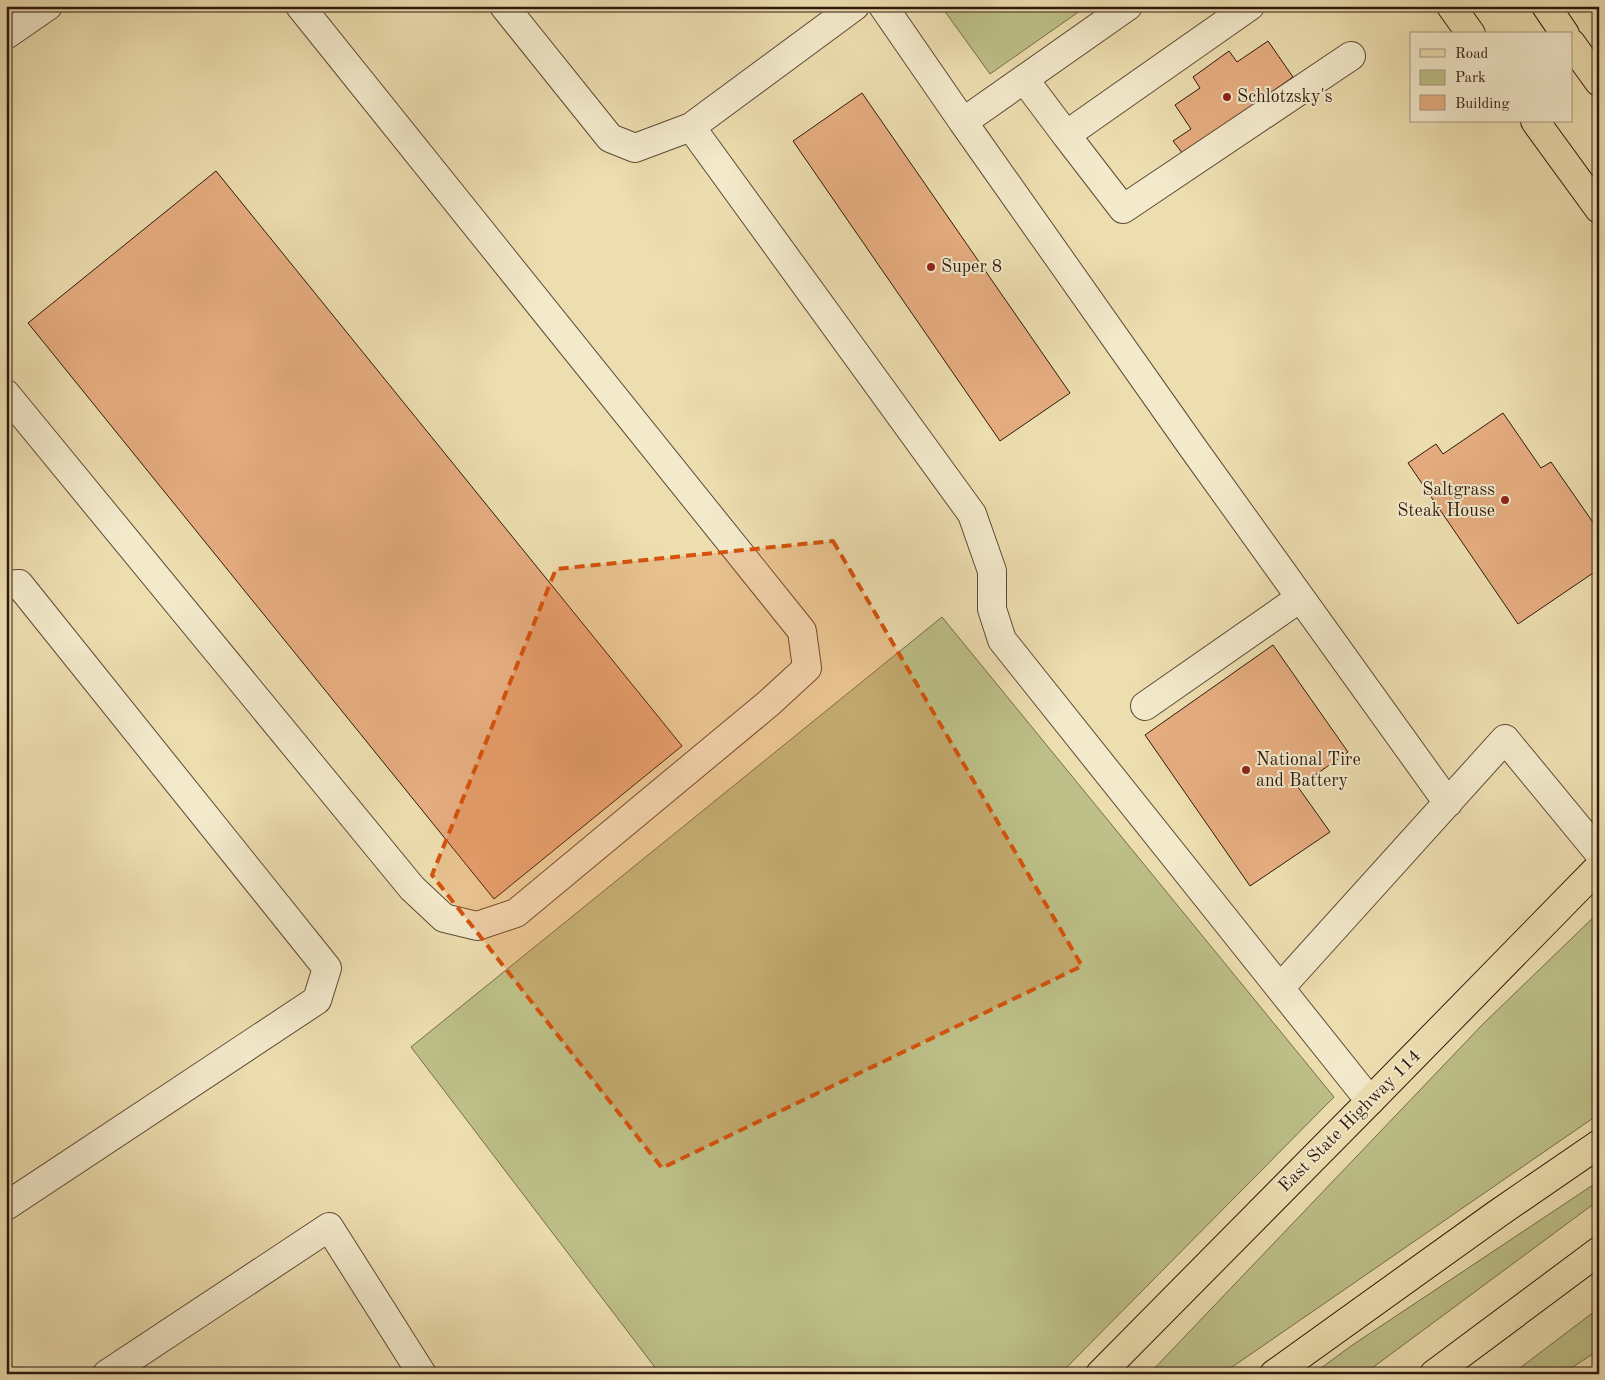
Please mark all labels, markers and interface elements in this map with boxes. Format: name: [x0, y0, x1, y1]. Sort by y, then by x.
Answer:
legend: [1410, 32, 1572, 122]
text: Road: [1455, 47, 1489, 62]
text: Park: [1455, 71, 1486, 86]
place label: Schlotzsky's: [1237, 88, 1333, 106]
marker: Schlotzsky's: [1221, 91, 1233, 103]
text: Building: [1455, 97, 1510, 112]
place label: Super 8: [941, 258, 1002, 276]
marker: Super 8: [925, 261, 937, 273]
place label: Saltgrass Steak House: [1397, 481, 1495, 520]
marker: Saltgrass Steak House: [1499, 494, 1511, 506]
place label: National Tire and Battery: [1256, 751, 1361, 790]
marker: National Tire and Battery: [1240, 764, 1252, 776]
street label: East State Highway 114: [1275, 1046, 1425, 1196]

